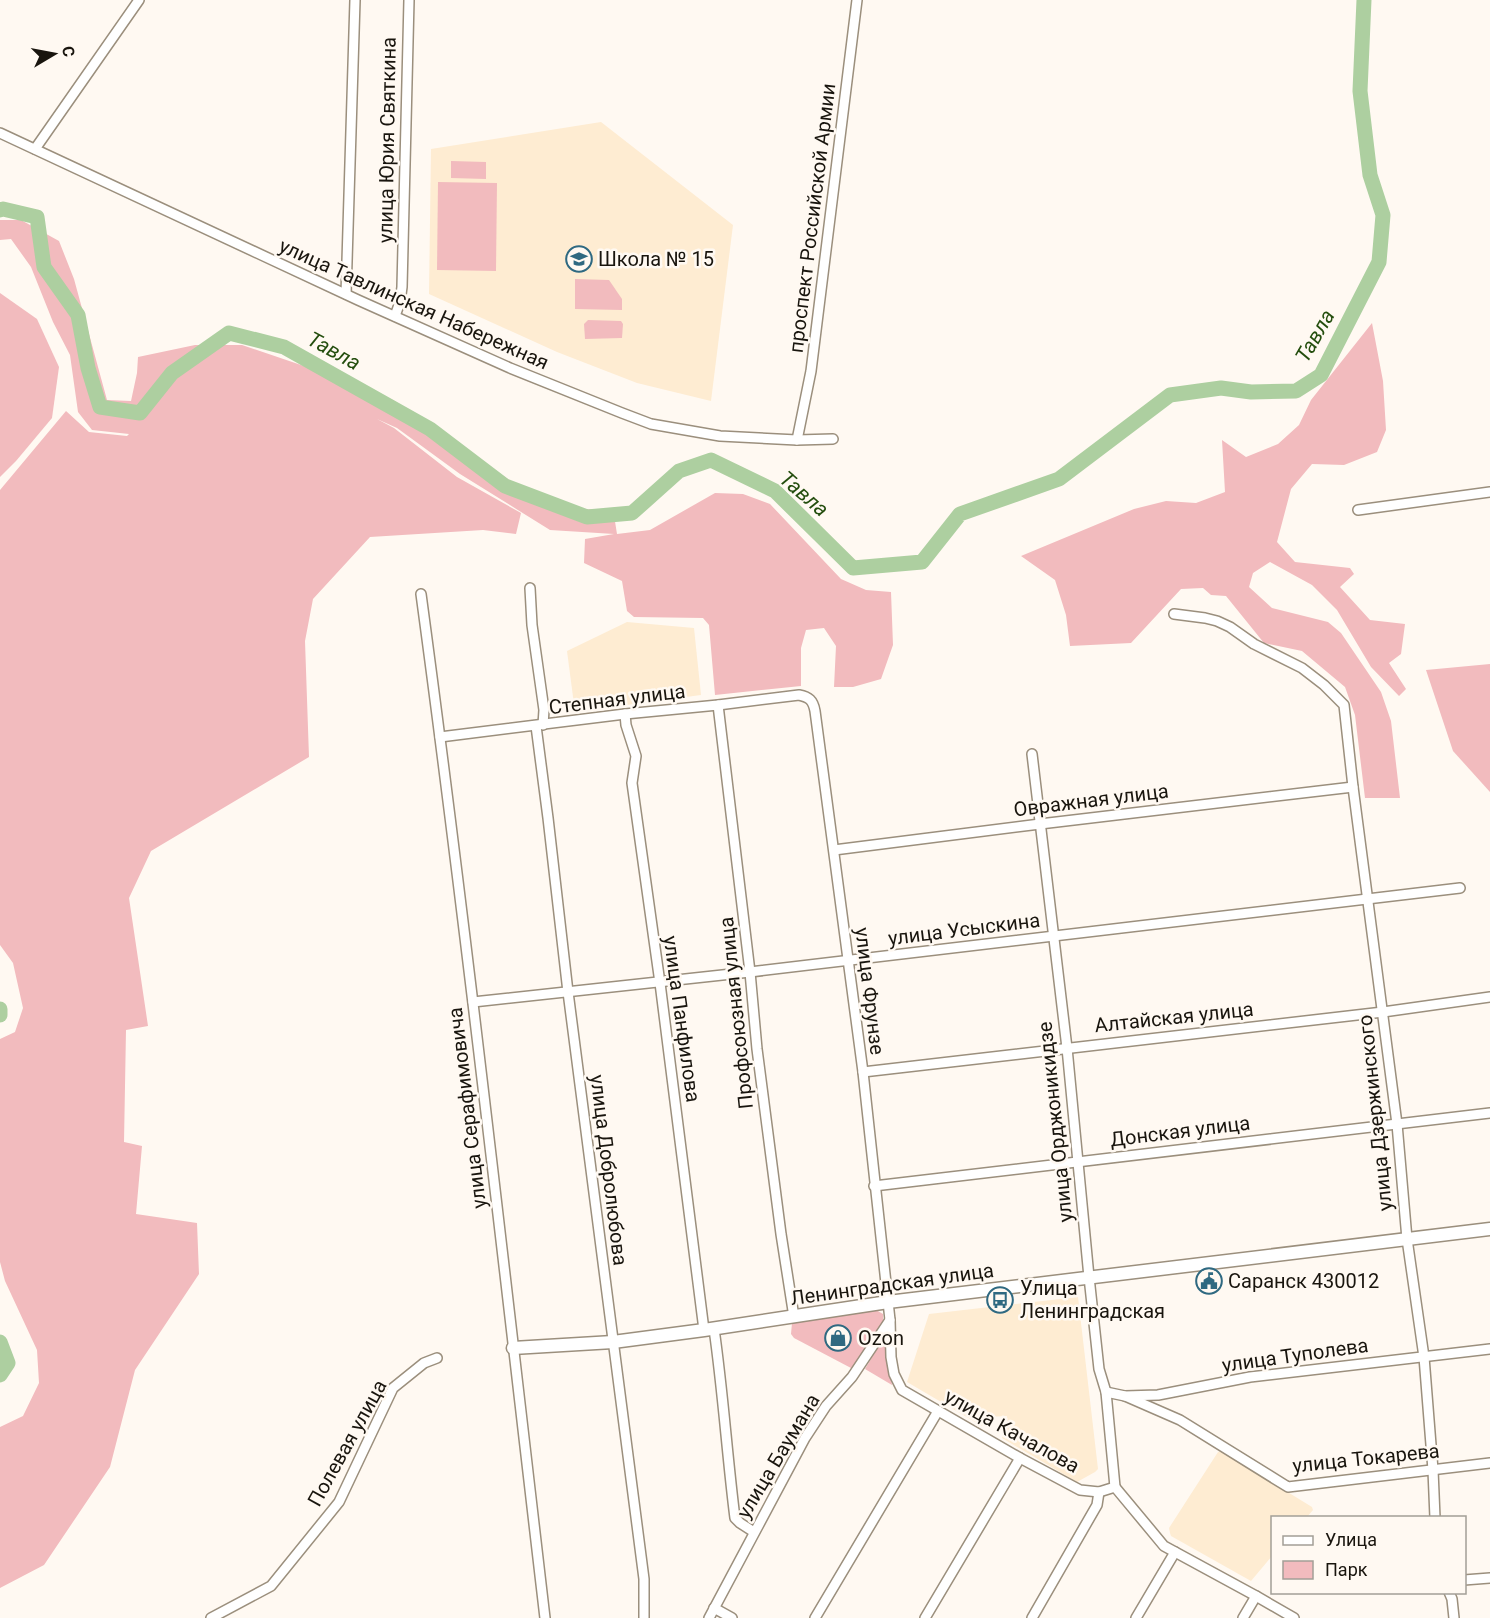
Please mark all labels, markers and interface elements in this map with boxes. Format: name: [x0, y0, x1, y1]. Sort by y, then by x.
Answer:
north arrow: [24, 24, 84, 84]
street label: улица Юрия Святкина: [373, 37, 401, 243]
text: С: [58, 45, 79, 58]
street label: проспект Российской Армии: [784, 82, 840, 354]
street label: улица Тавлинская Набережная: [275, 234, 553, 374]
school or university icon: Школа № 15: [564, 244, 594, 274]
place label: Школа № 15: [598, 247, 714, 271]
water label: Тавла: [1290, 305, 1340, 367]
water label: Тавла: [303, 327, 365, 375]
water label: Тавла: [775, 466, 833, 522]
street label: Степная улица: [547, 679, 687, 719]
street label: Овражная улица: [1012, 779, 1170, 821]
street label: улица Усыскина: [887, 908, 1041, 950]
street label: Профсоюзная улица: [714, 916, 758, 1110]
street label: улица Фрунзе: [850, 926, 890, 1056]
street label: улица Панфилова: [658, 934, 706, 1104]
street label: Алтайская улица: [1093, 997, 1255, 1037]
street label: улица Серафимовича: [443, 1006, 491, 1210]
street label: улица Дзержинского: [1353, 1014, 1397, 1212]
street label: улица Орджоникидзе: [1033, 1021, 1077, 1223]
street label: улица Добролюбова: [585, 1073, 633, 1267]
street label: Донская улица: [1109, 1110, 1251, 1152]
street label: Ленинградская улица: [789, 1258, 995, 1310]
public building icon: Саранск 430012: [1194, 1266, 1224, 1296]
place label: Саранск 430012: [1228, 1269, 1379, 1293]
place label: Улица Ленинградская: [1020, 1276, 1165, 1323]
bus stop icon: Улица Ленинградская: [985, 1285, 1015, 1315]
shop icon: Ozon: [823, 1323, 853, 1353]
place label: Ozon: [858, 1326, 904, 1350]
street label: улица Туполева: [1220, 1333, 1370, 1377]
street label: Полевая улица: [302, 1376, 392, 1510]
street label: улица Качалова: [940, 1384, 1084, 1478]
street label: улица Баумана: [731, 1389, 825, 1523]
street label: улица Токарева: [1291, 1438, 1441, 1478]
legend: [1271, 1516, 1466, 1594]
text: Улица: [1325, 1529, 1377, 1550]
text: Парк: [1325, 1559, 1368, 1580]

